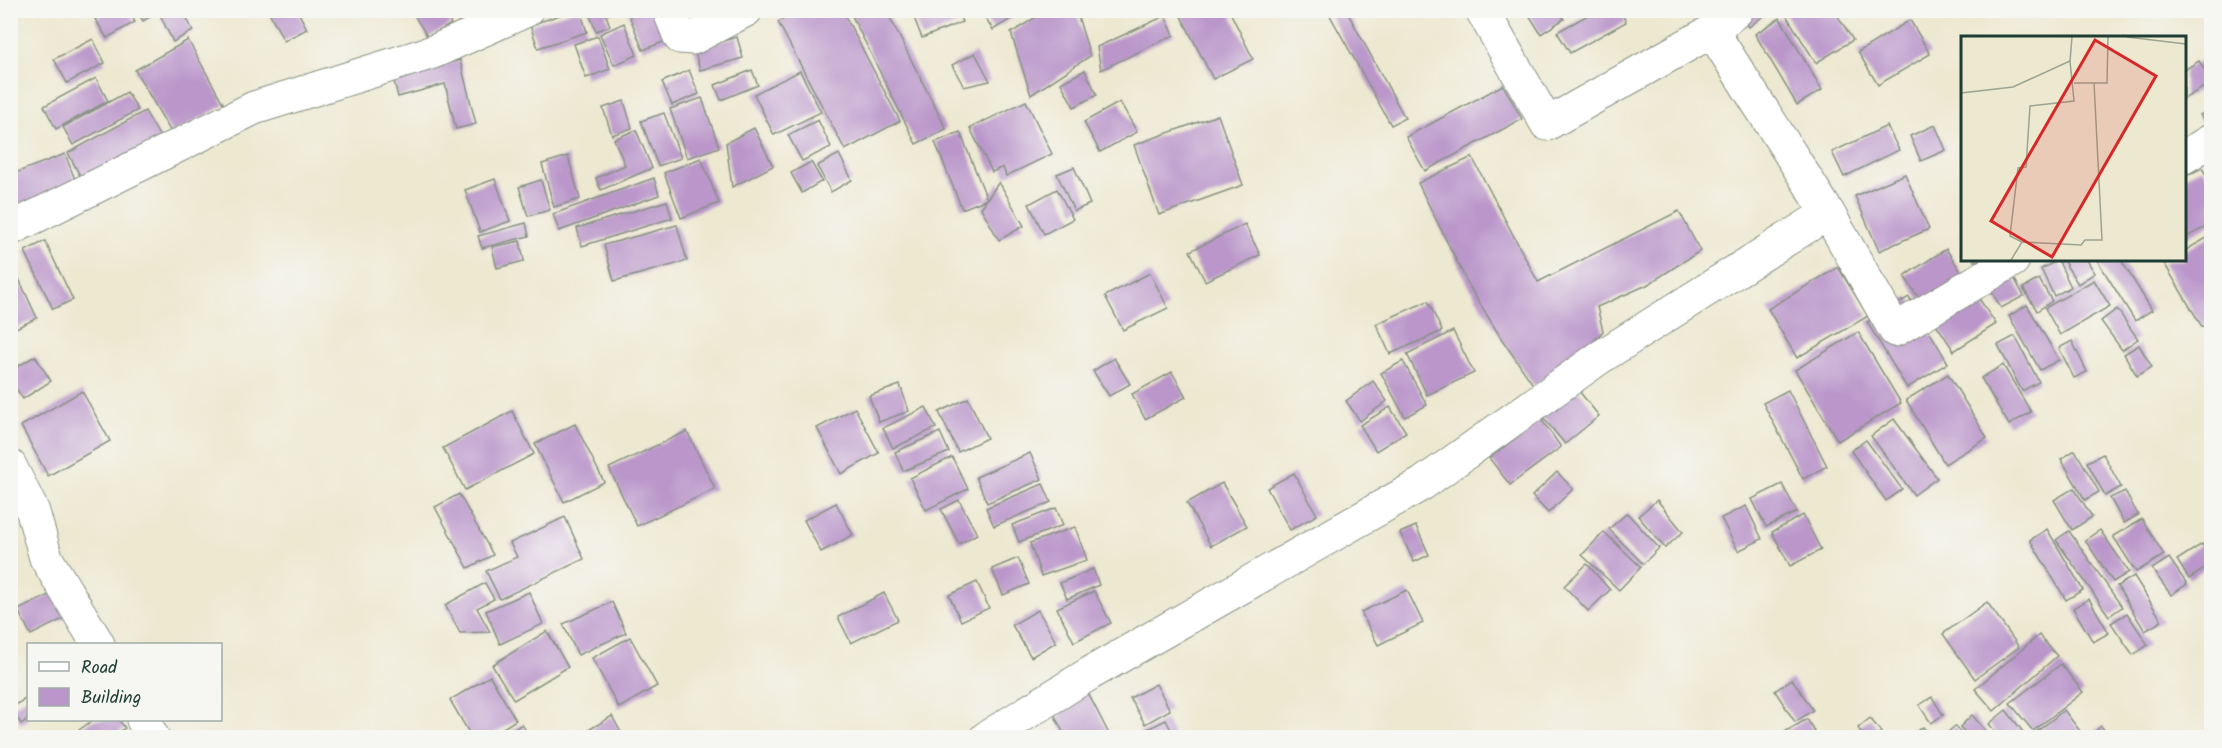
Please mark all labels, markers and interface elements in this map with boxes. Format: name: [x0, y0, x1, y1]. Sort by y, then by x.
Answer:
inset map: [1961, 36, 2186, 261]
legend: [27, 643, 222, 721]
text: Road: [81, 654, 118, 683]
text: Building: [81, 684, 141, 713]

